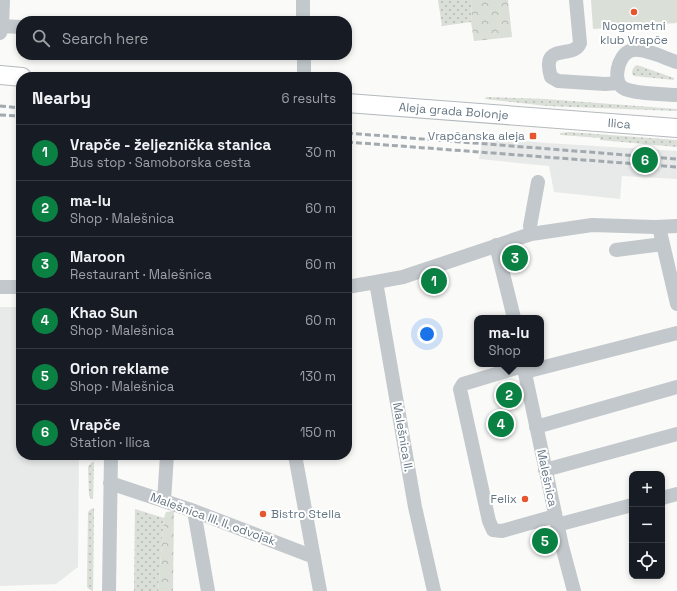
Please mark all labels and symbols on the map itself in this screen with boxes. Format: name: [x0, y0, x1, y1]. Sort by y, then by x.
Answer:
marker: Nogometni klub Vrapče: [629, 7, 639, 17]
place label: Nogometni klub Vrapče: [600, 18, 668, 48]
street label: Aleja grada Bolonje: [398, 99, 509, 123]
street label: Ilica: [607, 115, 631, 132]
place label: Vrapčanska aleja: [428, 128, 525, 144]
marker: Vrapčanska aleja: [528, 131, 538, 141]
pin: 6: [632, 145, 658, 175]
pin: 3: [502, 243, 528, 273]
pin: 1: [421, 266, 447, 296]
your location: [417, 324, 437, 344]
pin: 2: [496, 380, 522, 410]
street label: Malešnica II.: [389, 401, 417, 473]
pin: 4: [488, 409, 514, 439]
street label: Malešnica: [533, 448, 561, 508]
street label: Malešnica III. II. odvojak: [148, 489, 278, 549]
place label: Felix: [490, 491, 517, 507]
marker: Felix: [520, 494, 530, 504]
place label: Bistro Stella: [271, 506, 341, 522]
marker: Bistro Stella: [258, 509, 268, 519]
pin: 5: [532, 526, 558, 556]

